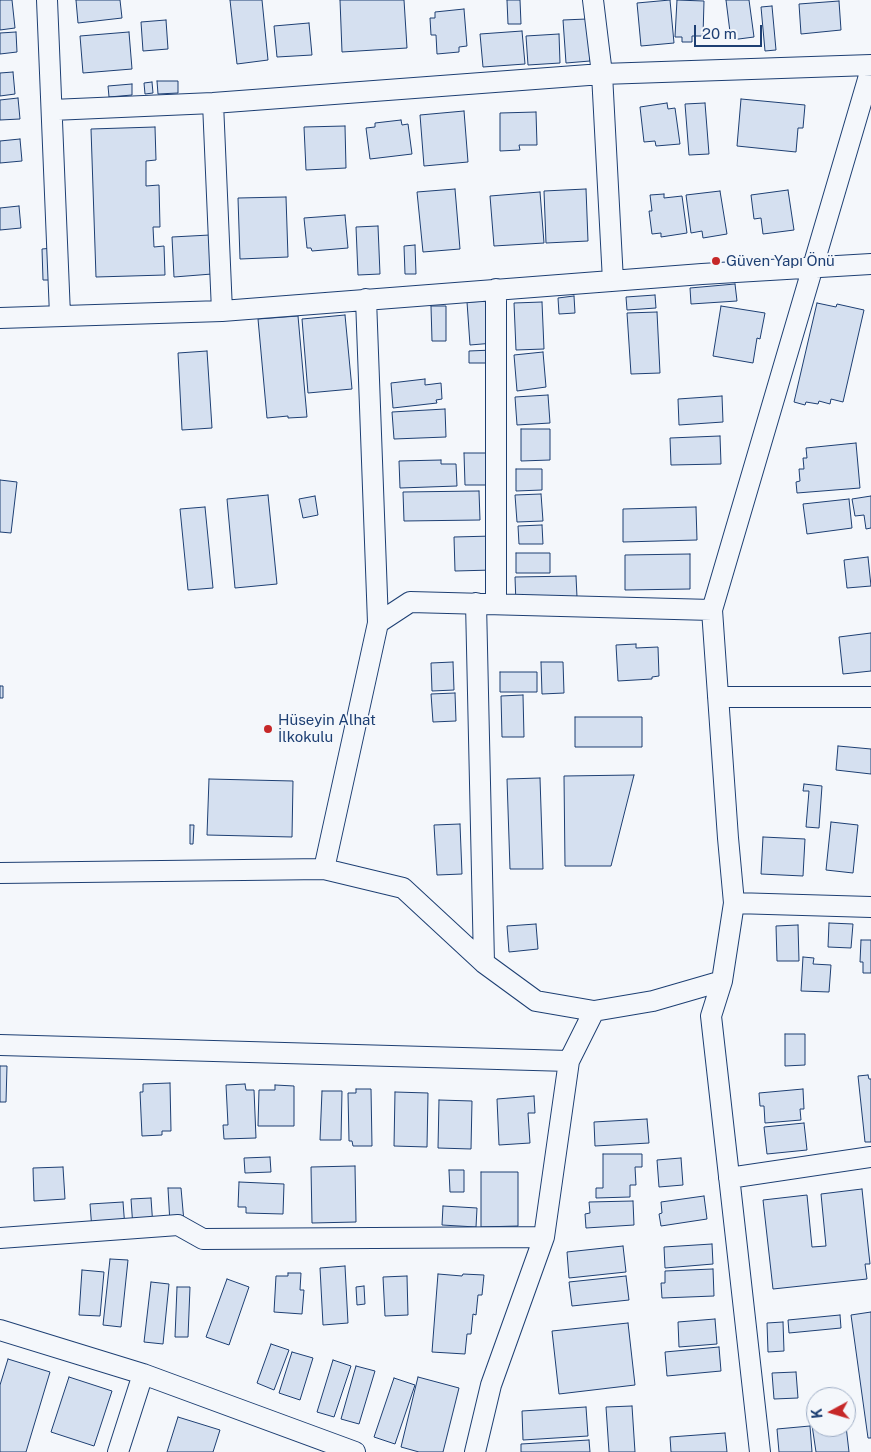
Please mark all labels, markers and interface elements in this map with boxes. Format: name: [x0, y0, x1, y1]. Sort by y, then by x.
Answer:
scale bar: [696, 15, 764, 47]
text: 20 m: [702, 25, 737, 42]
place label: Güven Yapı Önü: [726, 252, 835, 270]
marker: Güven Yapı Önü: [710, 255, 722, 267]
place label: Hüseyin Alhat İlkokulu: [278, 711, 376, 746]
marker: Hüseyin Alhat İlkokulu: [262, 723, 274, 735]
north arrow: [806, 1387, 856, 1437]
text: K: [809, 1408, 826, 1419]

